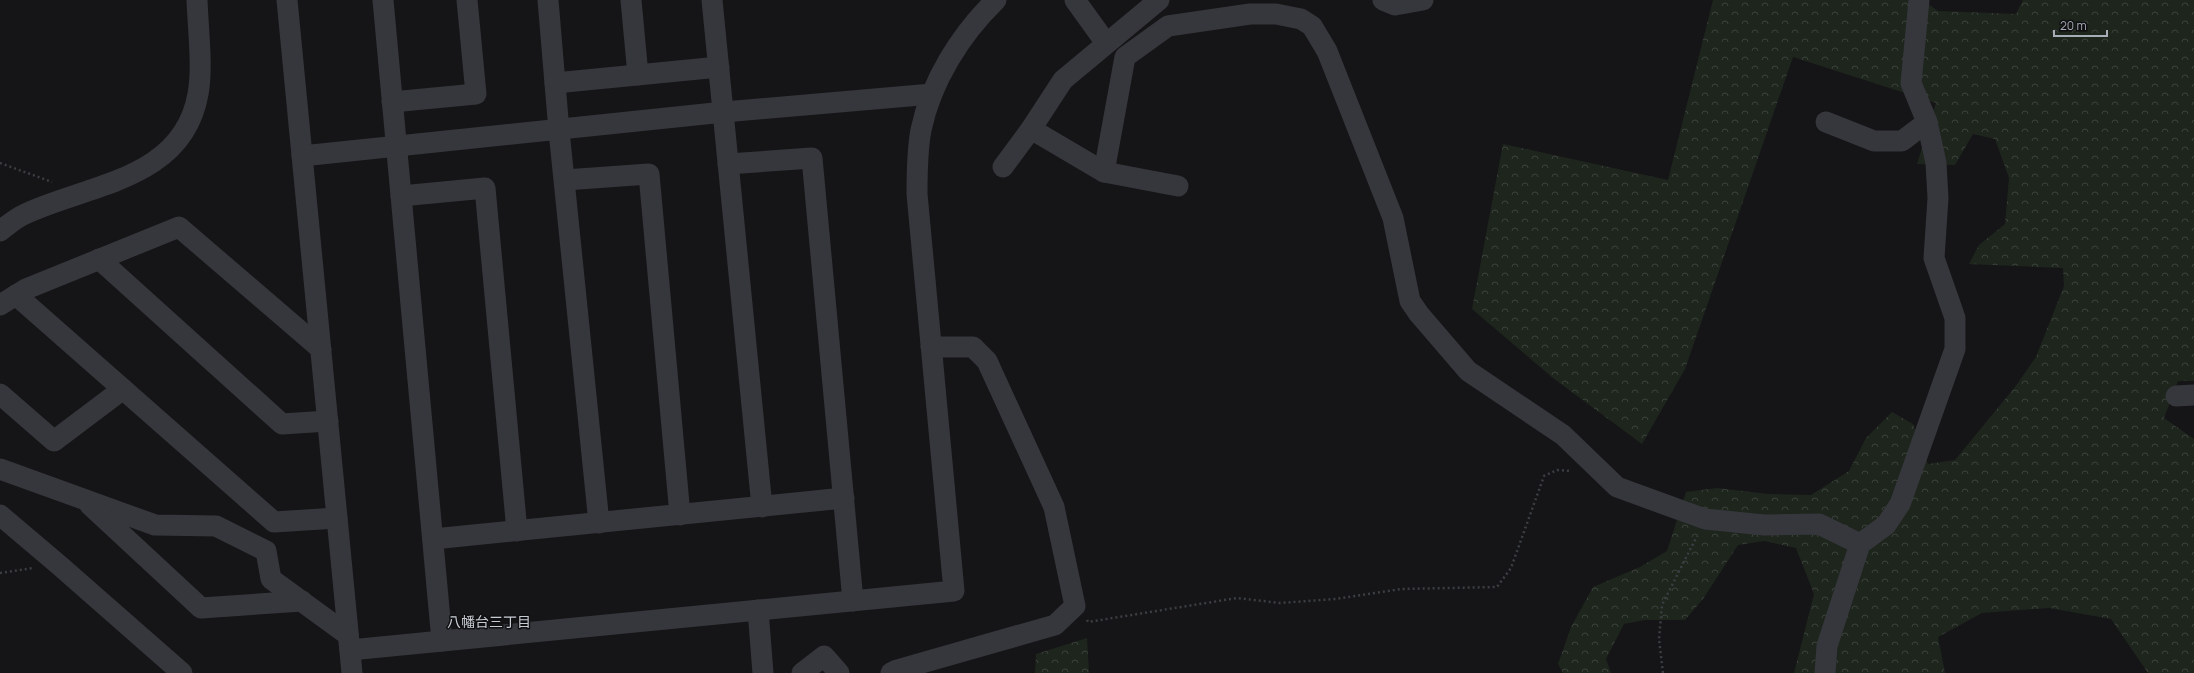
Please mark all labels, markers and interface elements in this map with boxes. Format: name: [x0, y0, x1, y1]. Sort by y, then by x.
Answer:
scale bar: [2054, 12, 2107, 38]
text: 20 m: [2060, 17, 2087, 34]
district label: 八幡台三丁目: [447, 612, 531, 631]

